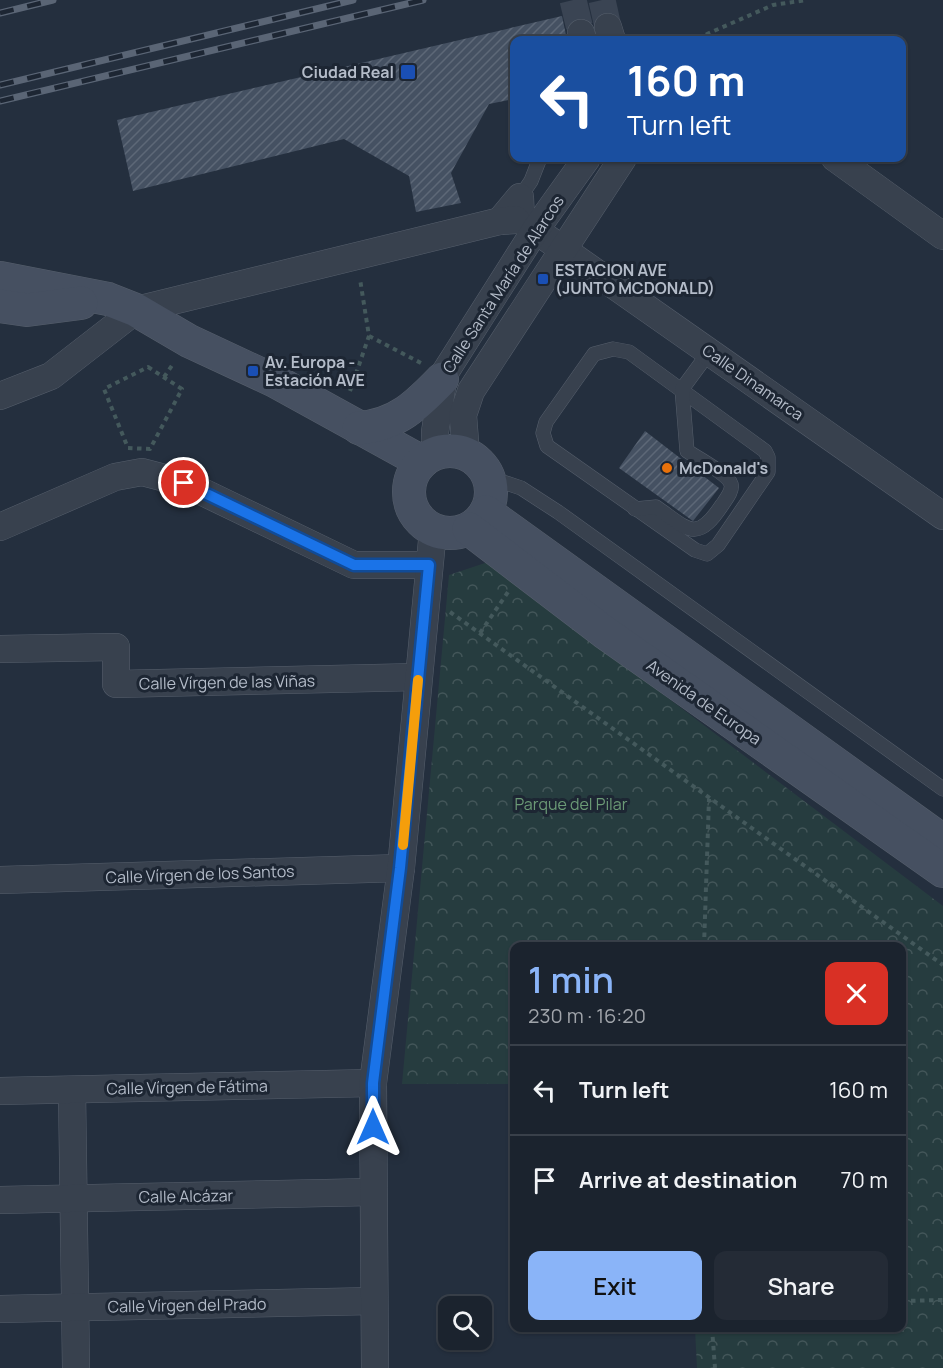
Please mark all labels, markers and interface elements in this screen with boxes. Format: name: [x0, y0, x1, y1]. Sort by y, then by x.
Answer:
text: 160 m: [627, 51, 745, 109]
icon: left: [528, 60, 606, 138]
place label: Ciudad Real: [302, 61, 394, 83]
marker: Ciudad Real: [399, 63, 417, 81]
text: Turn left: [627, 106, 731, 143]
street label: Calle Santa María de Alarcos: [437, 191, 569, 377]
place label: ESTACION AVE (JUNTO MCDONALD): [555, 259, 715, 299]
marker: ESTACION AVE (JUNTO MCDONALD): [536, 272, 550, 286]
street label: Calle Dinamarca: [698, 339, 808, 425]
place label: Av. Europa - Estación AVE: [265, 351, 365, 391]
marker: Av. Europa - Estación AVE: [246, 364, 260, 378]
pin: [158, 457, 209, 508]
place label: McDonald's: [679, 457, 768, 479]
marker: McDonald's: [660, 461, 674, 475]
icon: arrive: [167, 466, 200, 499]
street label: Avenida de Europa: [642, 654, 766, 750]
street label: Calle Vírgen de las Viñas: [139, 669, 315, 695]
park label: Parque del Pilar: [514, 793, 628, 815]
street label: Calle Vírgen de los Santos: [105, 860, 295, 888]
text: 1 min: [528, 955, 614, 1004]
button: close: [825, 962, 888, 1025]
text: 230 m · 16:20: [528, 1002, 646, 1029]
icon: left: [528, 1074, 561, 1107]
street label: Calle Vírgen de Fátima: [106, 1075, 268, 1099]
text: Turn left: [579, 1075, 669, 1105]
text: 160 m: [829, 1075, 888, 1105]
position arrow: [341, 1095, 405, 1159]
icon: arrive: [528, 1164, 561, 1197]
text: Arrive at destination: [579, 1165, 797, 1195]
text: 70 m: [840, 1165, 888, 1195]
street label: Calle Alcázar: [139, 1184, 234, 1208]
button: Exit: [528, 1251, 702, 1320]
button: Share: [714, 1251, 888, 1320]
street label: Calle Vírgen del Prado: [107, 1293, 267, 1317]
map controls: [438, 1296, 492, 1350]
button: search: [438, 1296, 492, 1350]

